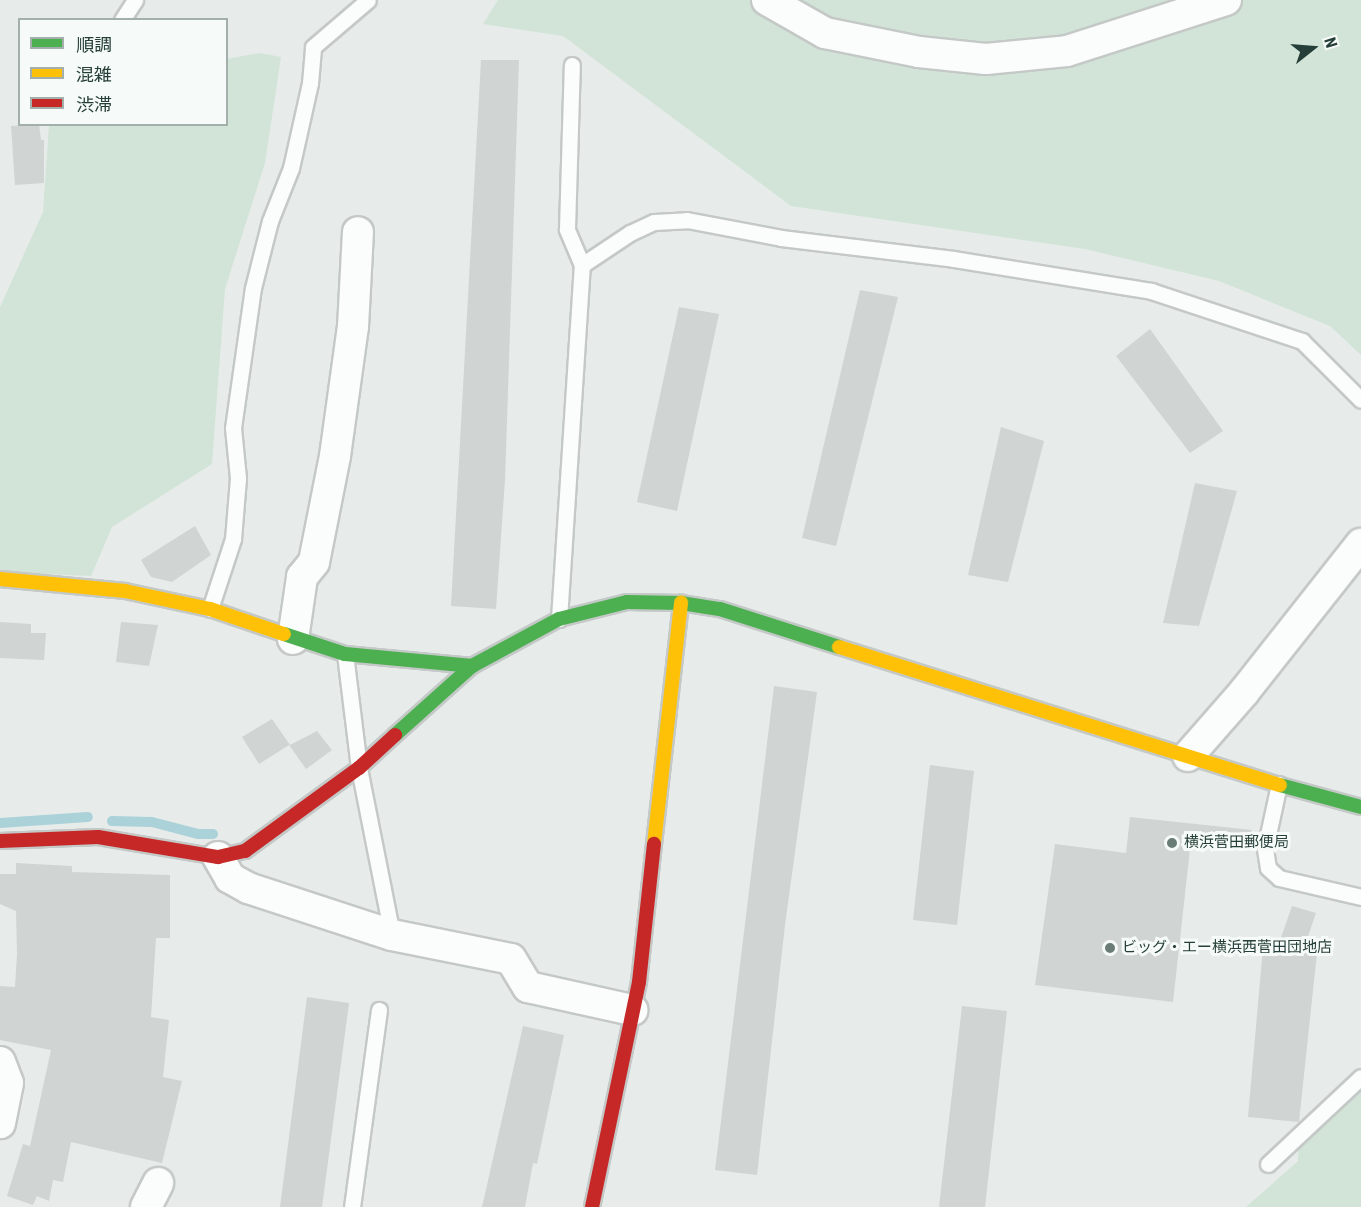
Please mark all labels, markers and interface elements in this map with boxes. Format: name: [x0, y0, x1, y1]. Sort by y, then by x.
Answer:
legend: [18, 18, 228, 126]
north arrow: [1283, 18, 1343, 78]
text: 順調: [76, 34, 112, 55]
text: N: [1320, 35, 1341, 50]
text: 混雑: [76, 64, 112, 85]
text: 渋滞: [76, 94, 112, 115]
place label: 横浜菅田郵便局: [1184, 834, 1289, 852]
marker: 横浜菅田郵便局: [1165, 836, 1179, 850]
place label: ビッグ・エー横浜西菅田団地店: [1122, 939, 1332, 957]
marker: ビッグ・エー横浜西菅田団地店: [1103, 941, 1117, 955]

